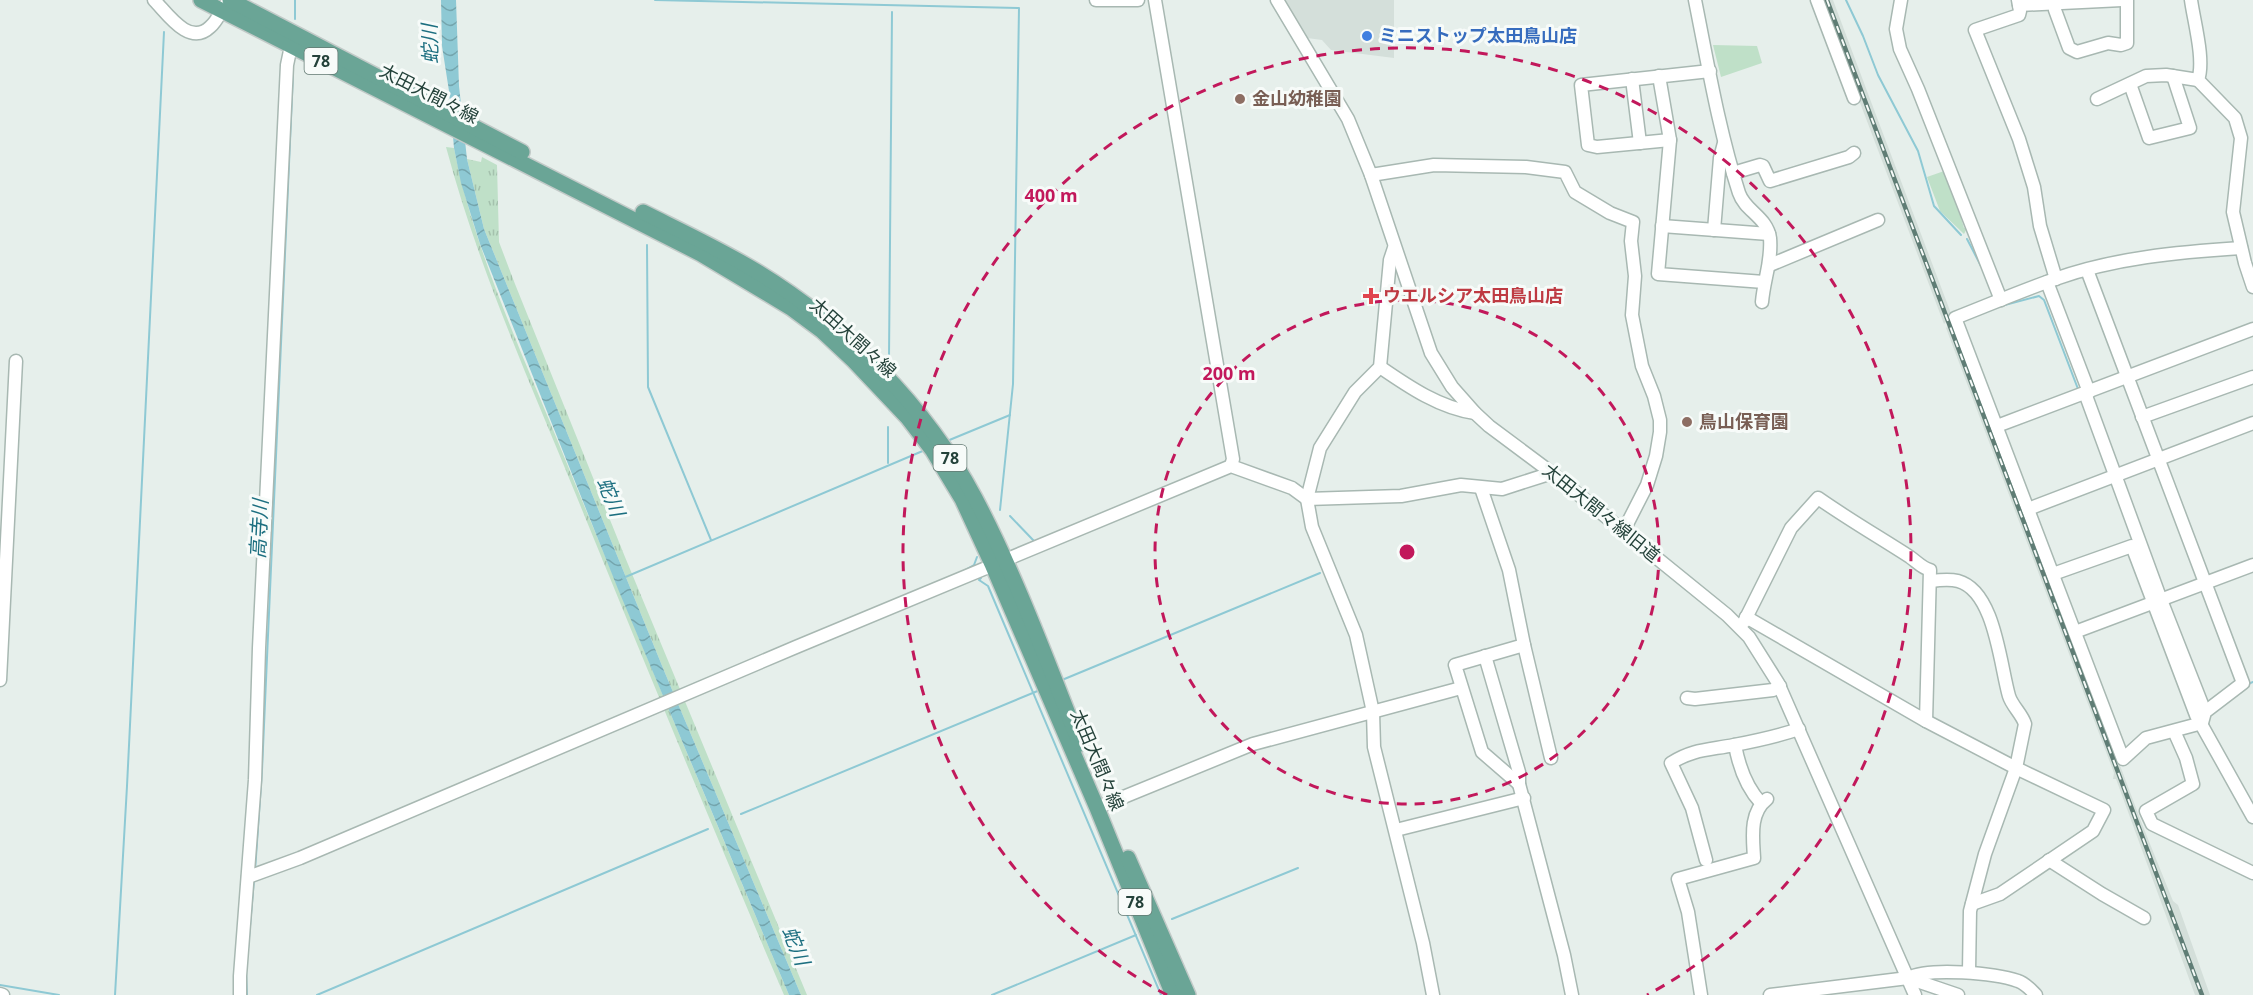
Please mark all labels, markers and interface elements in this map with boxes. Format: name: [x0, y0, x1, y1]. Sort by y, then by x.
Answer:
water label: 蛇川: [415, 22, 444, 64]
place label: ミニストップ太田鳥山店: [1379, 23, 1577, 47]
marker: ミニストップ太田鳥山店: [1360, 29, 1374, 43]
road number: 78: [304, 48, 338, 74]
street label: 太田大間々線: [376, 58, 483, 128]
place label: 金山幼稚園: [1252, 86, 1342, 110]
marker: 金山幼稚園: [1233, 92, 1247, 106]
text: 400 m: [1024, 183, 1078, 207]
place label: ウエルシア太田鳥山店: [1383, 283, 1563, 307]
marker: ウエルシア太田鳥山店: [1364, 289, 1378, 303]
street label: 太田大間々線: [806, 292, 902, 382]
text: 200 m: [1202, 361, 1256, 385]
place label: 鳥山保育園: [1699, 409, 1789, 433]
marker: 鳥山保育園: [1680, 415, 1694, 429]
road number: 78: [934, 445, 966, 471]
street label: 太田大間々線旧道: [1538, 458, 1665, 567]
water label: 蛇川: [591, 473, 632, 522]
water label: 高寺川: [243, 496, 274, 560]
centre of rings: [1397, 542, 1417, 562]
street label: 太田大間々線: [1066, 705, 1130, 814]
road number: 78: [1118, 889, 1152, 915]
water label: 蛇川: [776, 922, 817, 971]

